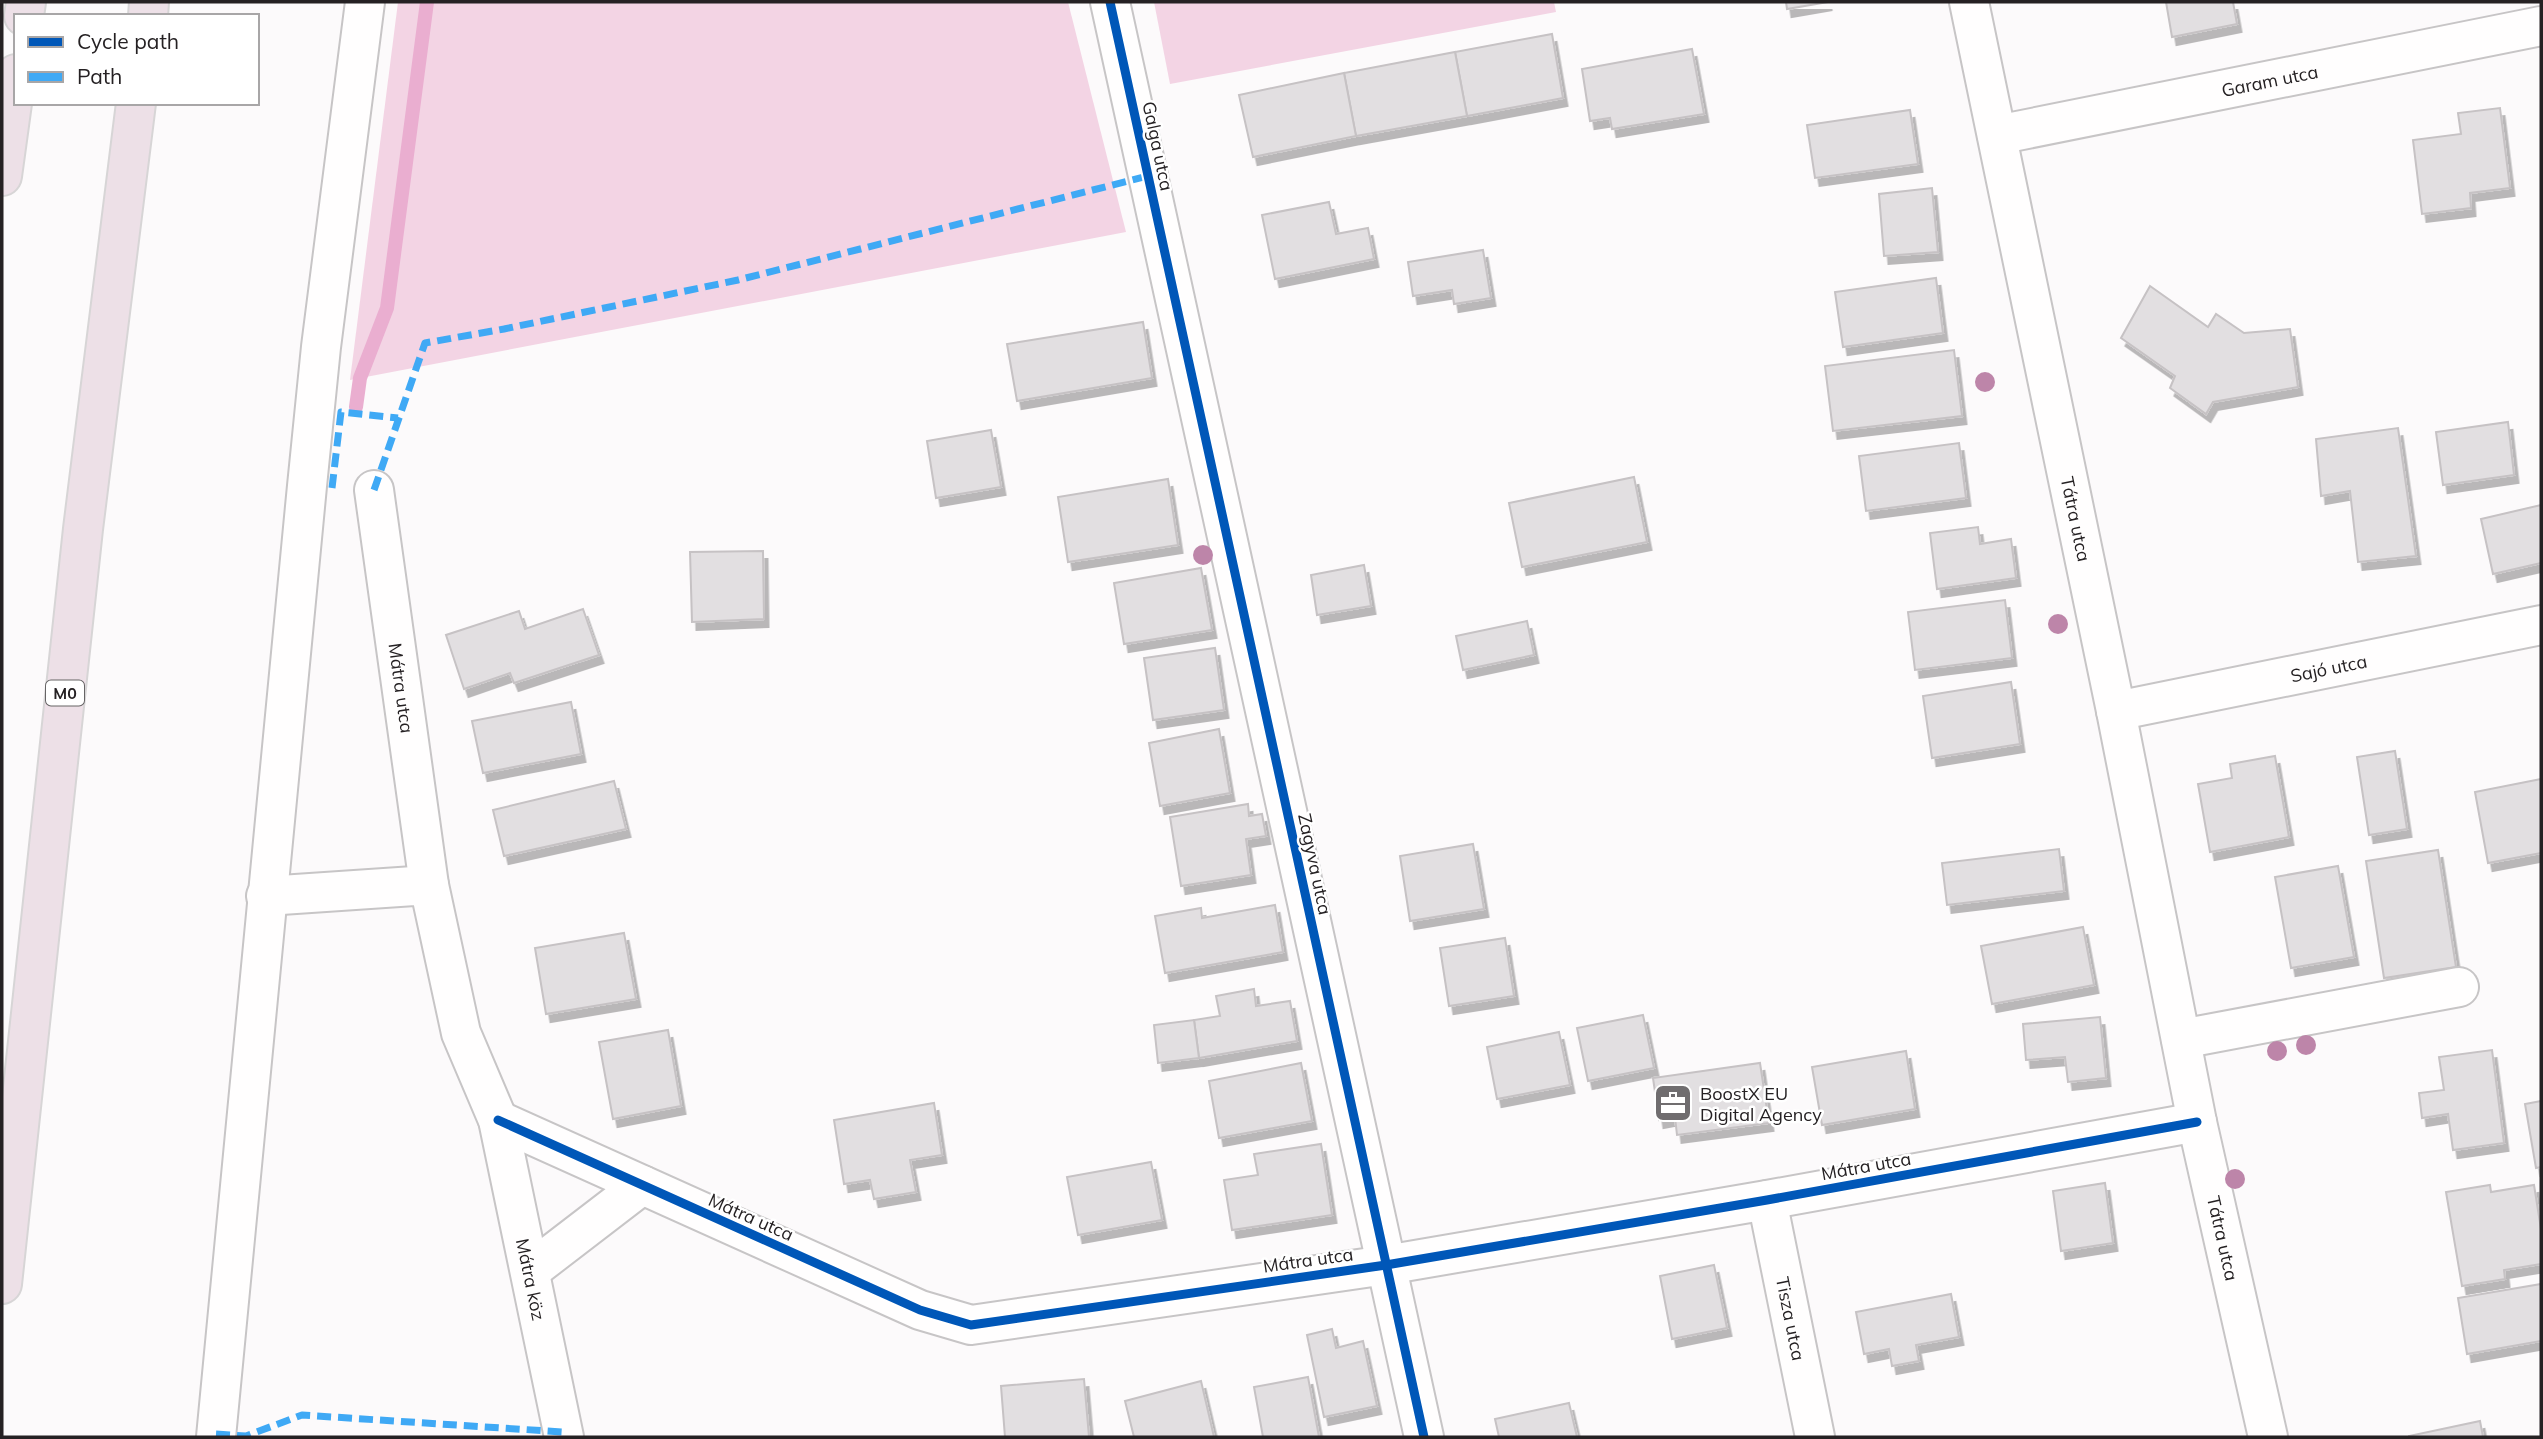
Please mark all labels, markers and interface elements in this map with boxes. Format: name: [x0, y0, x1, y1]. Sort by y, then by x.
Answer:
legend: [14, 14, 259, 105]
text: Cycle path: [77, 28, 179, 54]
street label: Garam utca: [2219, 59, 2320, 101]
text: Path: [77, 63, 122, 89]
street label: Galga utca: [1137, 99, 1179, 193]
street label: Tátra utca: [2056, 474, 2096, 564]
street label: Mátra utca: [384, 642, 419, 735]
street label: Sajó utca: [2288, 649, 2369, 687]
road number: M0: [46, 680, 84, 706]
street label: Zagyva utca: [1293, 811, 1337, 917]
office icon: BoostX EU Digital Agency: [1652, 1082, 1694, 1124]
place label: BoostX EU Digital Agency: [1700, 1082, 1822, 1126]
street label: Mátra utca: [1819, 1147, 1913, 1185]
street label: Mátra utca: [705, 1188, 797, 1246]
street label: Tátra utca: [2202, 1194, 2244, 1283]
street label: Mátra köz: [511, 1236, 551, 1322]
street label: Mátra utca: [1261, 1242, 1355, 1278]
street label: Tisza utca: [1771, 1275, 1811, 1363]

